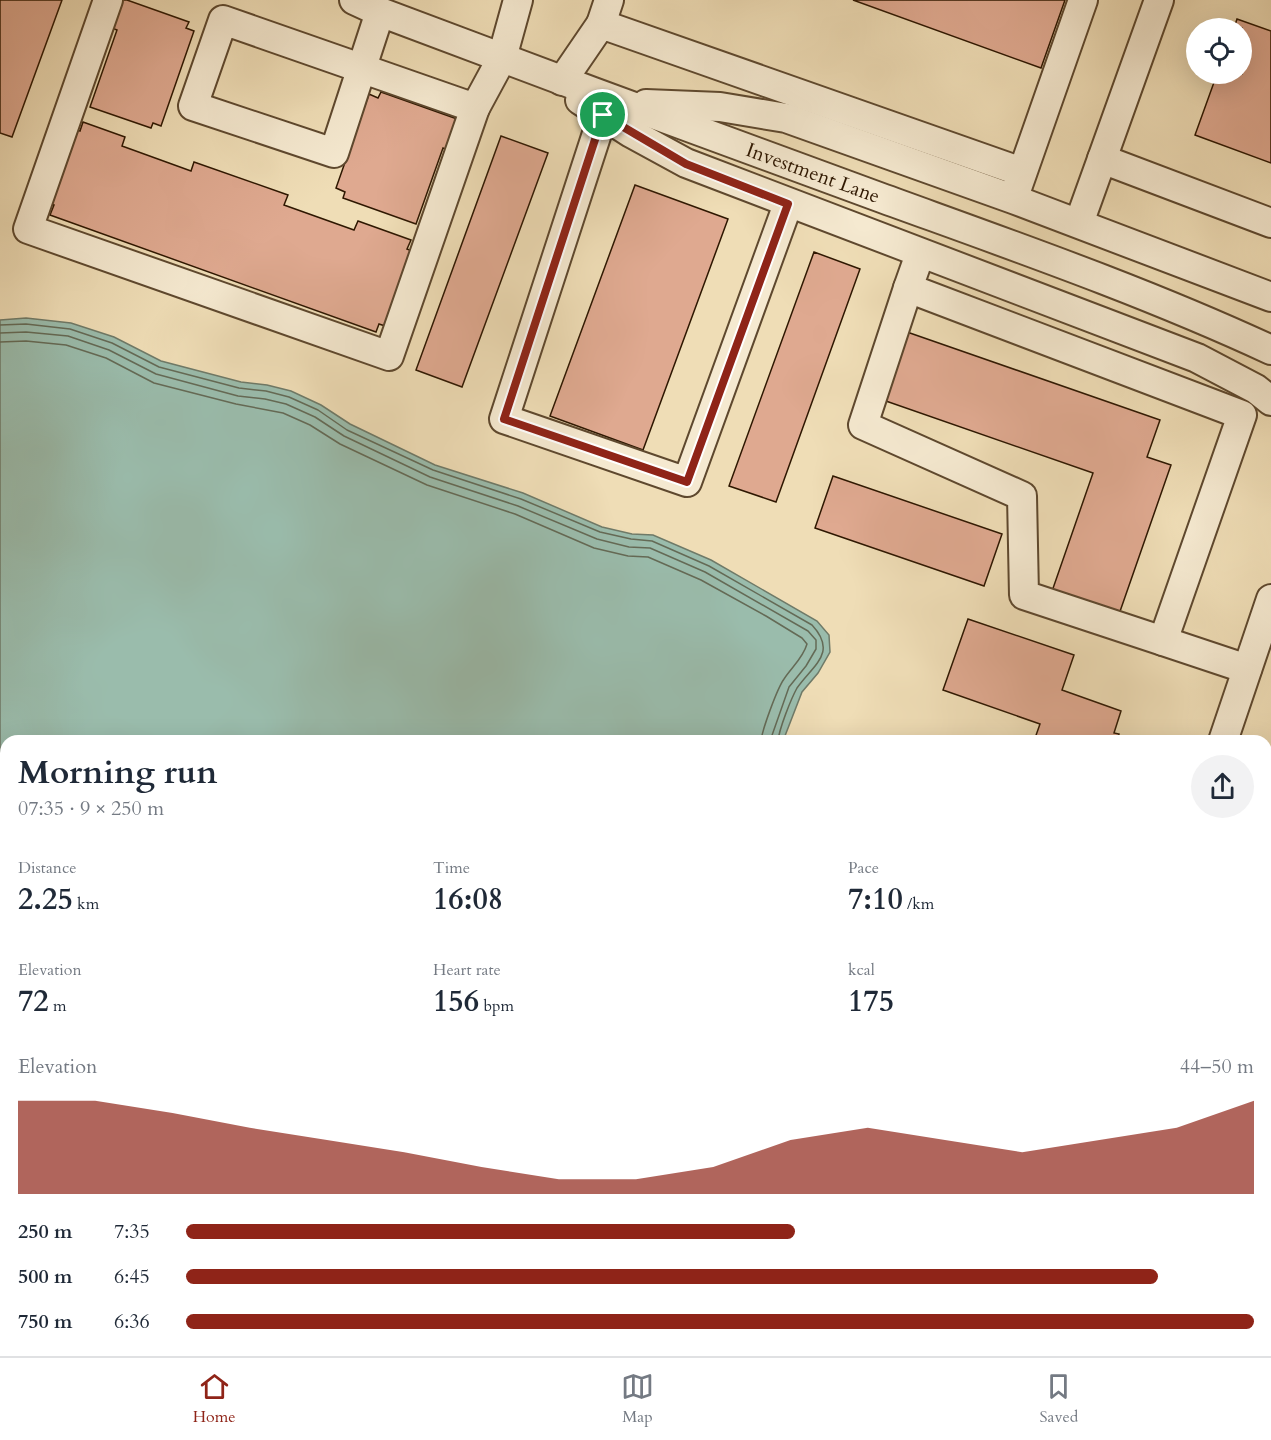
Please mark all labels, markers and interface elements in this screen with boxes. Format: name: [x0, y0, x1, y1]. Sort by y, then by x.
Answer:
map controls: [1186, 18, 1252, 84]
button: locate: [1186, 18, 1252, 84]
pin: [577, 89, 628, 140]
icon: arrive: [586, 98, 619, 131]
street label: Investment Lane: [742, 136, 884, 210]
text: Morning run: [18, 750, 218, 795]
button: share: [1191, 755, 1254, 818]
text: 07:35 · 9 × 250 m: [18, 795, 164, 822]
text: Distance: [18, 857, 76, 879]
text: Time: [433, 857, 470, 879]
text: Pace: [848, 857, 879, 879]
text: 2.25: [18, 879, 73, 920]
text: 16:08: [433, 879, 503, 920]
text: 7:10: [848, 879, 903, 920]
text: km: [73, 893, 99, 915]
text: /km: [903, 893, 934, 915]
text: Elevation: [18, 959, 82, 981]
text: Heart rate: [433, 959, 501, 981]
text: kcal: [848, 959, 875, 981]
text: 72: [18, 981, 49, 1022]
text: 156: [433, 981, 479, 1022]
text: 175: [848, 981, 894, 1022]
text: m: [49, 995, 67, 1017]
text: bpm: [479, 995, 514, 1017]
text: Elevation: [18, 1053, 97, 1080]
text: 44–50 m: [1180, 1053, 1254, 1080]
text: 250 m: [18, 1218, 73, 1245]
text: 7:35: [114, 1218, 150, 1245]
text: 500 m: [18, 1263, 73, 1290]
text: 6:45: [114, 1263, 150, 1290]
text: 750 m: [18, 1308, 73, 1335]
text: 6:36: [114, 1308, 150, 1335]
tab: Home: [193, 1370, 236, 1428]
tab: Map: [621, 1370, 654, 1428]
tab: Saved: [1039, 1370, 1078, 1428]

